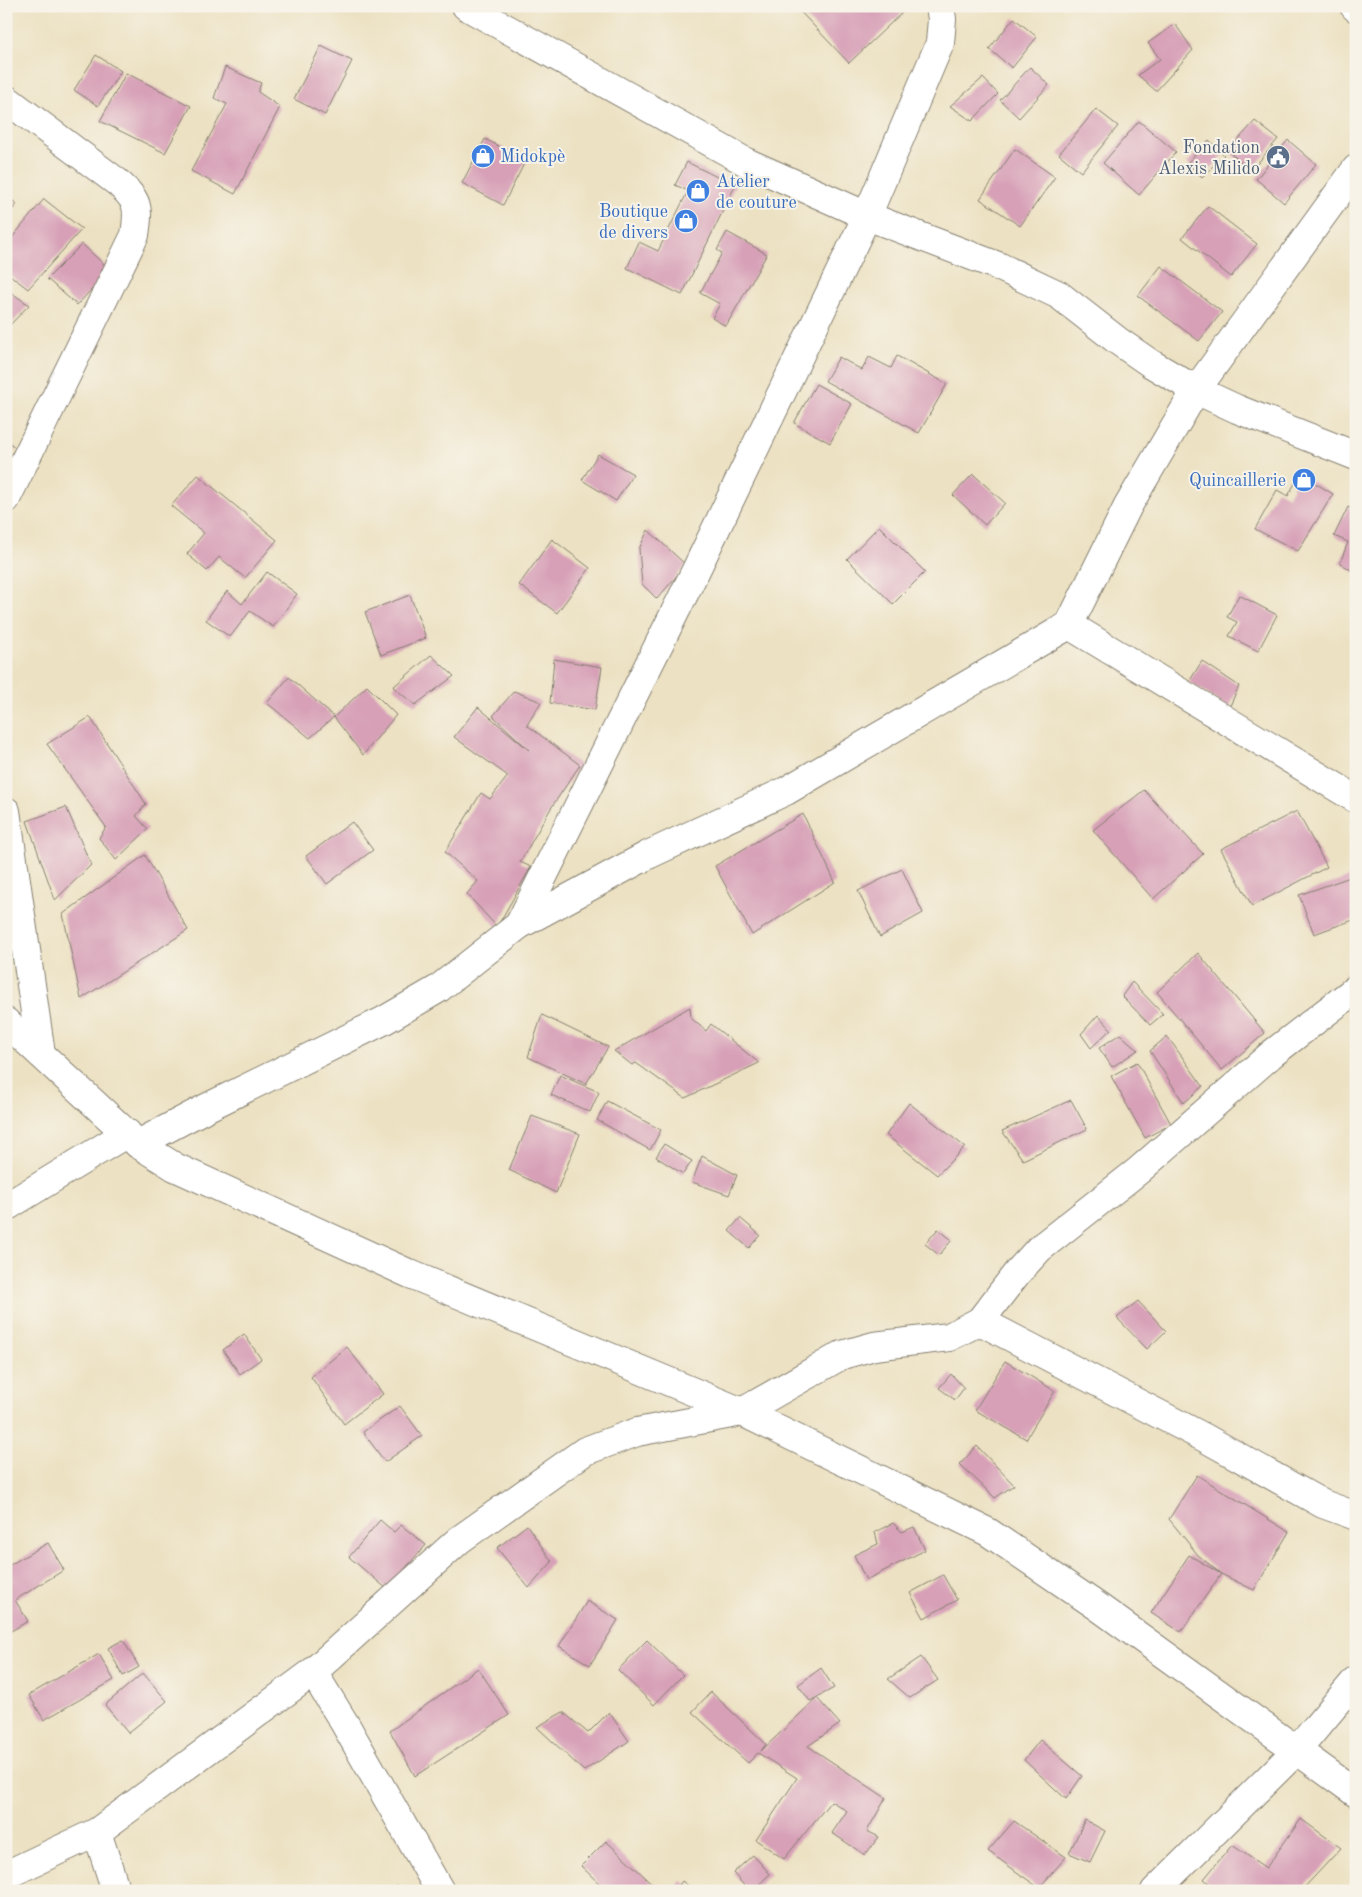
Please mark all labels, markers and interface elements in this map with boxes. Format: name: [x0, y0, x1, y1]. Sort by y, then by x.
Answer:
place label: Fondation Alexis Milido: [1158, 139, 1260, 178]
shop icon: Midokpè: [470, 143, 496, 169]
public building icon: Fondation Alexis Milido: [1265, 144, 1291, 170]
place label: Midokpè: [500, 148, 565, 166]
place label: Atelier de couture: [716, 173, 797, 212]
shop icon: Atelier de couture: [685, 178, 711, 204]
place label: Boutique de divers: [599, 203, 668, 242]
shop icon: Boutique de divers: [673, 208, 699, 234]
shop icon: Quincaillerie: [1291, 467, 1317, 493]
place label: Quincaillerie: [1189, 472, 1286, 490]

